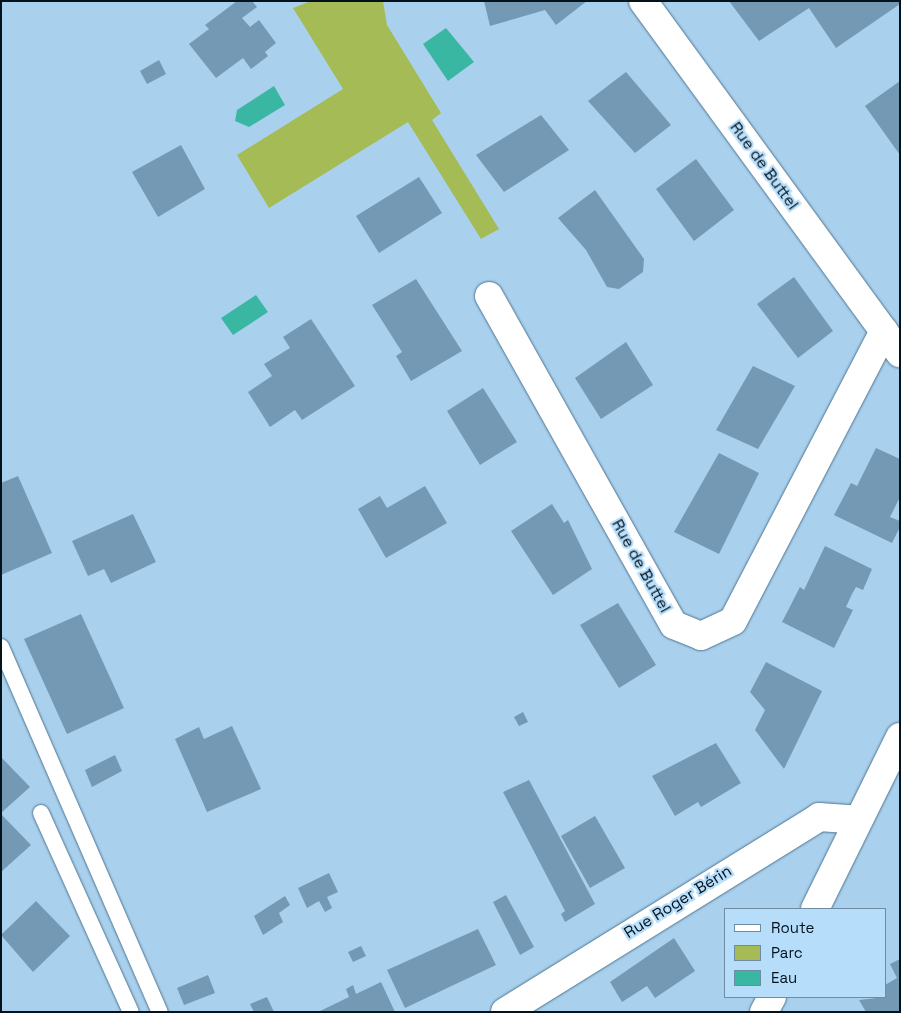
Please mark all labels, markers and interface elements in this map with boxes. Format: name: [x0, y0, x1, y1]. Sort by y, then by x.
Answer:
street label: Rue de Buttel: [726, 118, 802, 214]
street label: Rue de Buttel: [607, 516, 675, 616]
street label: Rue Roger Bérin: [621, 861, 735, 943]
legend: [724, 908, 886, 998]
text: Route: [771, 918, 814, 937]
text: Parc: [771, 943, 803, 962]
text: Eau: [771, 968, 797, 987]

